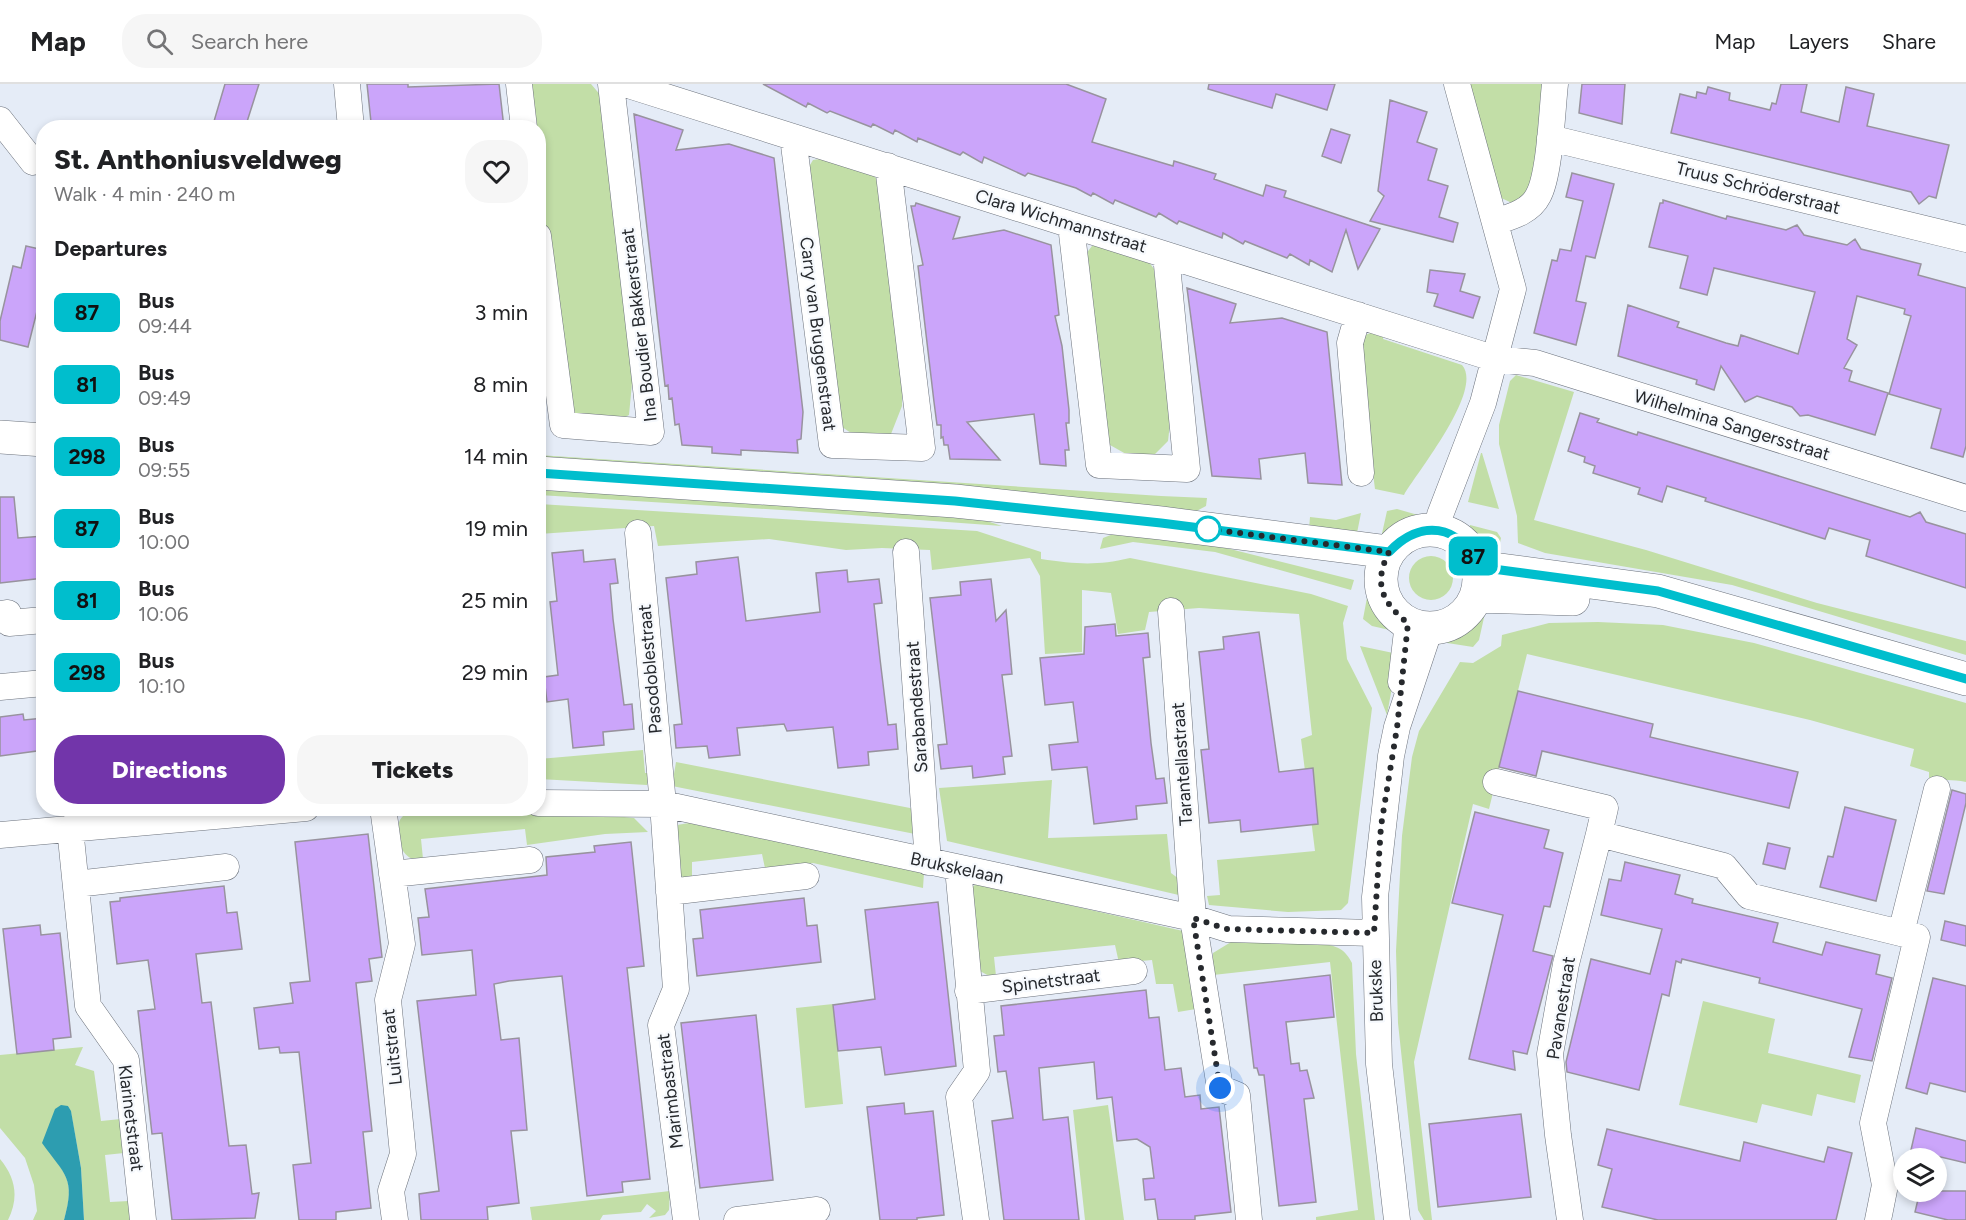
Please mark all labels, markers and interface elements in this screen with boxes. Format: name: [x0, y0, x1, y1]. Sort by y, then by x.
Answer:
search box: [122, 14, 542, 68]
text: Map: [30, 24, 86, 58]
icon: search: [143, 25, 176, 58]
text: Search here: [191, 28, 308, 55]
text: Map: [1715, 29, 1755, 54]
text: Layers: [1788, 29, 1849, 54]
text: Share: [1882, 29, 1936, 54]
button: heart: [465, 140, 528, 203]
text: St. Anthoniusveldweg: [54, 142, 342, 176]
street label: Truus Schröderstraat: [1674, 157, 1843, 219]
text: Walk · 4 min · 240 m: [54, 182, 235, 206]
street label: Clara Wichmannstraat: [973, 184, 1150, 258]
street label: Ina Boudier Bakkerstraat: [616, 227, 662, 423]
text: Departures: [54, 235, 167, 262]
street label: Carry van Bruggenstraat: [795, 236, 841, 433]
text: Bus: [138, 287, 174, 314]
text: 3 min: [474, 299, 528, 326]
text: 87: [75, 300, 99, 325]
text: 09:44: [138, 314, 192, 338]
text: Bus: [138, 359, 174, 386]
text: 8 min: [473, 371, 528, 398]
text: 81: [76, 372, 98, 397]
street label: Wilhelmina Sangersstraat: [1631, 385, 1833, 465]
text: 09:49: [138, 386, 191, 410]
text: Bus: [138, 431, 174, 458]
text: 14 min: [464, 443, 528, 470]
text: 298: [68, 444, 106, 469]
text: 09:55: [138, 458, 190, 482]
text: Bus: [138, 503, 174, 530]
text: 19 min: [465, 515, 528, 542]
text: 87: [75, 516, 99, 541]
unlabelled marker: [1195, 516, 1221, 542]
text: 10:00: [138, 530, 190, 554]
line badge: 87: [1446, 536, 1500, 576]
text: 87: [1461, 544, 1485, 569]
text: Bus: [138, 575, 174, 602]
text: 25 min: [462, 587, 528, 614]
text: 81: [76, 588, 98, 613]
text: 10:06: [138, 602, 188, 626]
street label: Pasodoblestraat: [633, 603, 667, 735]
street label: Sarabandestraat: [901, 640, 933, 774]
text: Bus: [138, 647, 174, 674]
text: 29 min: [462, 659, 528, 686]
text: 298: [68, 660, 106, 685]
text: 10:10: [138, 674, 185, 698]
street label: Tarantellastraat: [1167, 701, 1197, 826]
button: Directions: [54, 735, 285, 804]
button: Tickets: [297, 735, 528, 804]
street label: Brukskelaan: [908, 847, 1006, 889]
street label: Pavanestraat: [1542, 955, 1580, 1061]
street label: Brukske: [1364, 959, 1388, 1023]
street label: Spinetstraat: [1001, 964, 1102, 998]
street label: Luitstraat: [377, 1007, 407, 1086]
street label: Marimbastraat: [652, 1032, 688, 1150]
street label: Klarinetstraat: [114, 1063, 148, 1173]
your location: [1205, 1073, 1235, 1103]
map controls: [1893, 1148, 1947, 1202]
button: layers: [1893, 1148, 1947, 1202]

